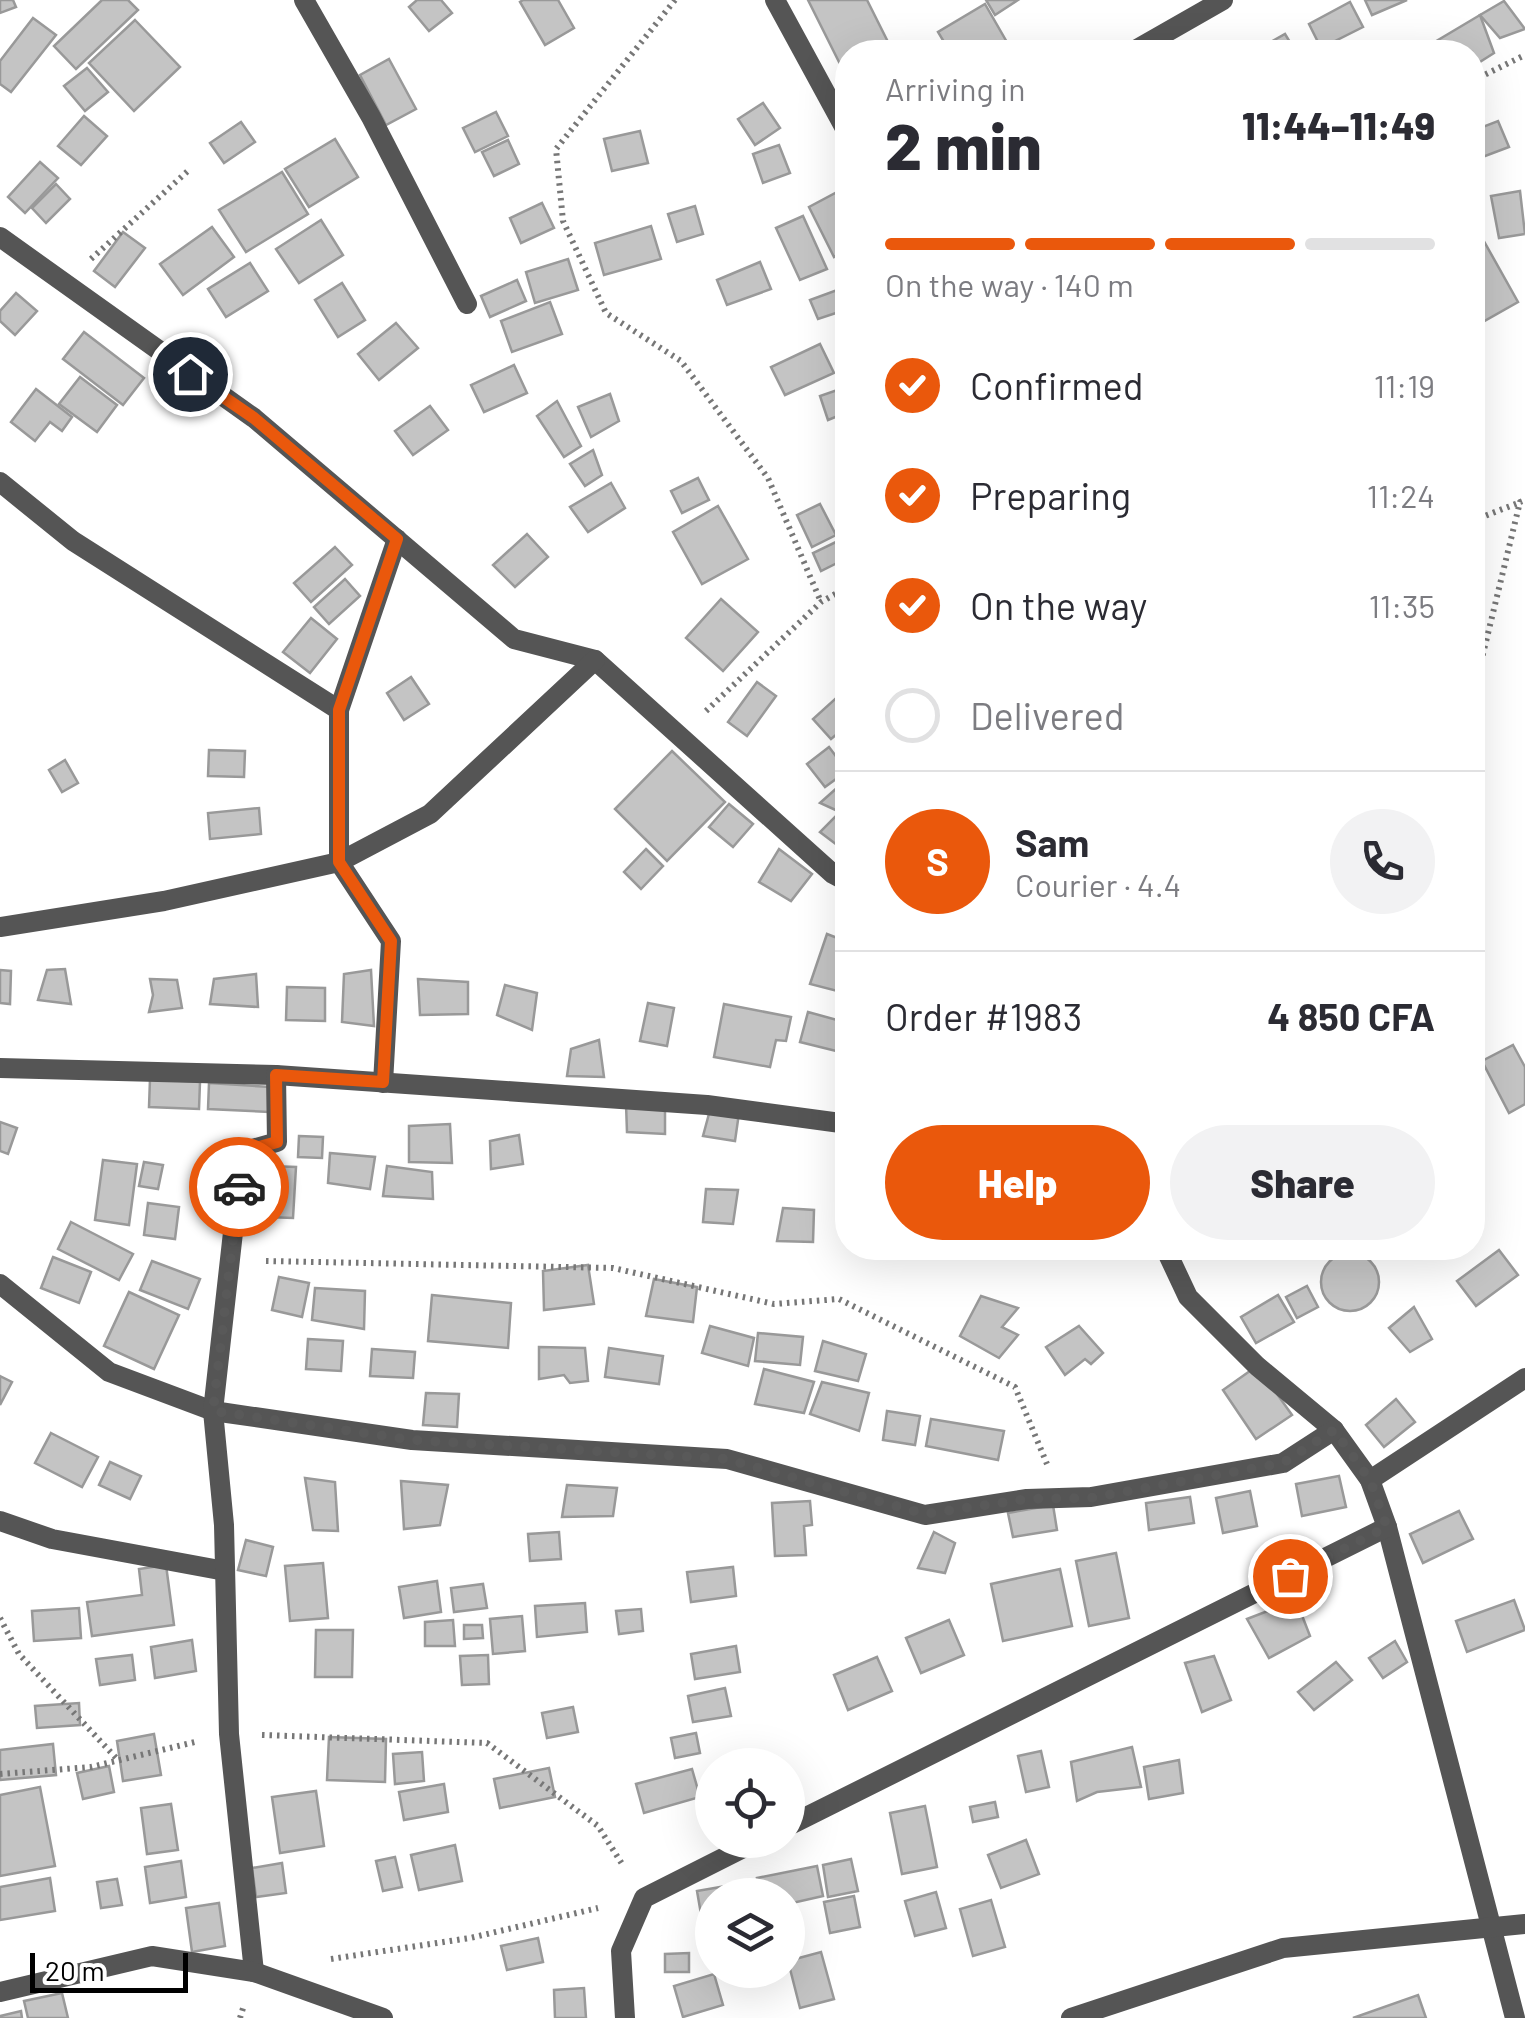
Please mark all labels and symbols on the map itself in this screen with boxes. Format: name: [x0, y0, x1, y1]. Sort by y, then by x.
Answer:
pin: [148, 332, 233, 417]
courier: [189, 1137, 289, 1237]
pin: [1248, 1534, 1333, 1619]
scale bar: [30, 1948, 188, 1992]

